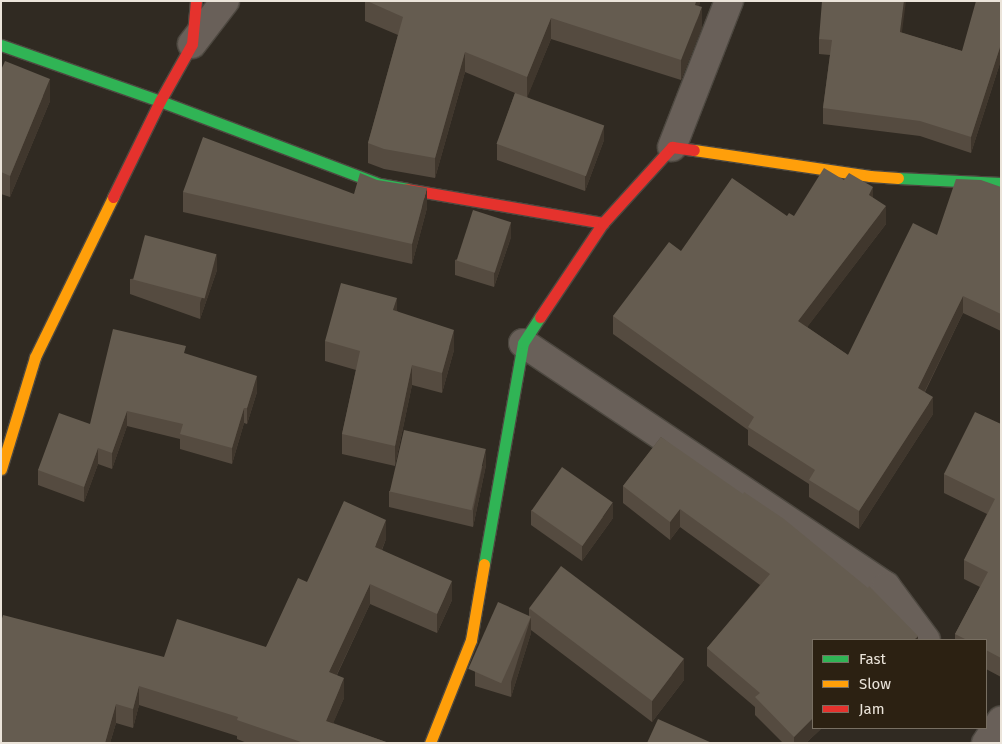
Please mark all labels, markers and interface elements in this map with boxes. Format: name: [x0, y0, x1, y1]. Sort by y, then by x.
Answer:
legend: [812, 639, 987, 729]
text: Fast: [859, 650, 886, 668]
text: Slow: [859, 675, 891, 693]
text: Jam: [859, 700, 885, 718]

